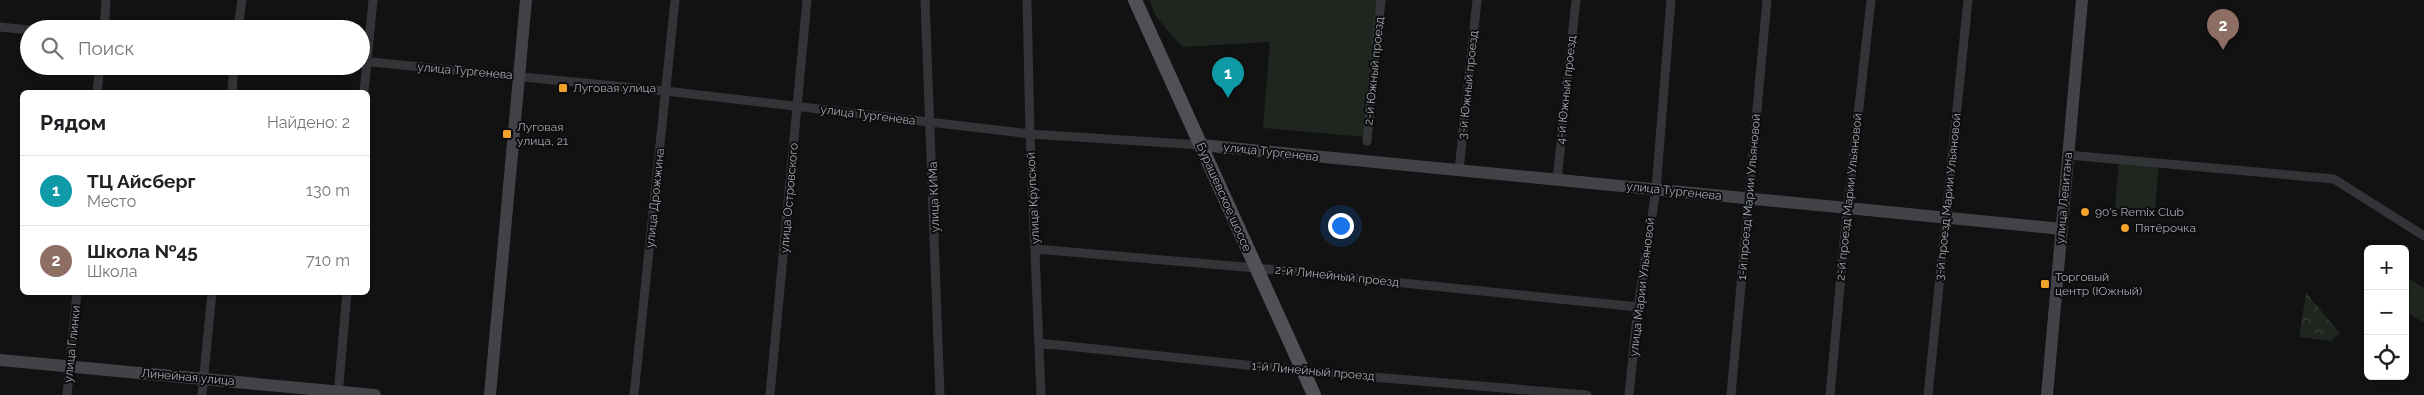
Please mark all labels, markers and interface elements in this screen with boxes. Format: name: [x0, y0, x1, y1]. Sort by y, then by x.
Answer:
pin: 2: [2207, 9, 2239, 50]
street label: 2-й Южный проезд: [1361, 16, 1387, 126]
search box: [20, 20, 370, 75]
street label: 3-й Южный проезд: [1455, 30, 1481, 140]
icon: search: [38, 34, 66, 62]
street label: 4-й Южный проезд: [1553, 35, 1579, 145]
text: Поиск: [78, 37, 134, 59]
pin: 1: [1212, 57, 1244, 98]
street label: улица Тургенева: [417, 60, 513, 82]
place label: Луговая улица: [573, 81, 656, 95]
marker: Луговая улица: [557, 82, 569, 94]
street label: улица Тургенева: [820, 102, 916, 128]
text: Рядом: [40, 110, 106, 135]
text: Найдено: 2: [267, 113, 350, 132]
street label: 1-й проезд Марии Ульяновой: [1735, 113, 1763, 281]
street label: 2-й проезд Марии Ульяновой: [1833, 113, 1865, 281]
street label: 3-й проезд Марии Ульяновой: [1932, 113, 1964, 281]
place label: Луговая улица, 21: [517, 120, 568, 148]
marker: Луговая улица, 21: [501, 128, 513, 140]
street label: Бурашевское шоссе: [1194, 140, 1254, 254]
street label: улица Тургенева: [1223, 140, 1319, 164]
street label: улица Островского: [777, 142, 801, 254]
street label: улица Дрожжина: [643, 147, 667, 249]
street label: улица Крупской: [1024, 152, 1042, 244]
street label: улица Левитана: [2053, 152, 2075, 244]
street label: улица КИМа: [926, 161, 942, 233]
text: ТЦ Айсберг: [87, 170, 196, 192]
street label: улица Тургенева: [1626, 179, 1722, 203]
text: 1: [52, 181, 60, 200]
text: 130 m: [306, 181, 350, 200]
text: Место: [87, 192, 136, 211]
place label: 90's Remix Club: [2095, 205, 2184, 219]
marker: 90's Remix Club: [2079, 206, 2091, 218]
your location: [1328, 213, 1354, 239]
street label: улица Марии Ульяновой: [1627, 217, 1657, 357]
place label: Пятёрочка: [2135, 221, 2196, 235]
marker: Пятёрочка: [2119, 222, 2131, 234]
text: Школа №45: [87, 240, 198, 262]
map controls: [2364, 245, 2409, 380]
button: +: [2364, 245, 2409, 290]
text: 2: [51, 251, 61, 270]
text: 710 m: [306, 251, 350, 270]
text: Школа: [87, 262, 137, 281]
street label: 2-й Линейный проезд: [1274, 263, 1400, 289]
place label: Торговый центр (Южный): [2055, 270, 2142, 298]
marker: Торговый центр (Южный): [2039, 278, 2051, 290]
button: −: [2364, 290, 2409, 335]
street label: улица Глинки: [61, 305, 83, 383]
button: locate: [2364, 335, 2409, 380]
street label: 1-й Линейный проезд: [1251, 359, 1375, 383]
street label: Линейная улица: [141, 366, 235, 388]

